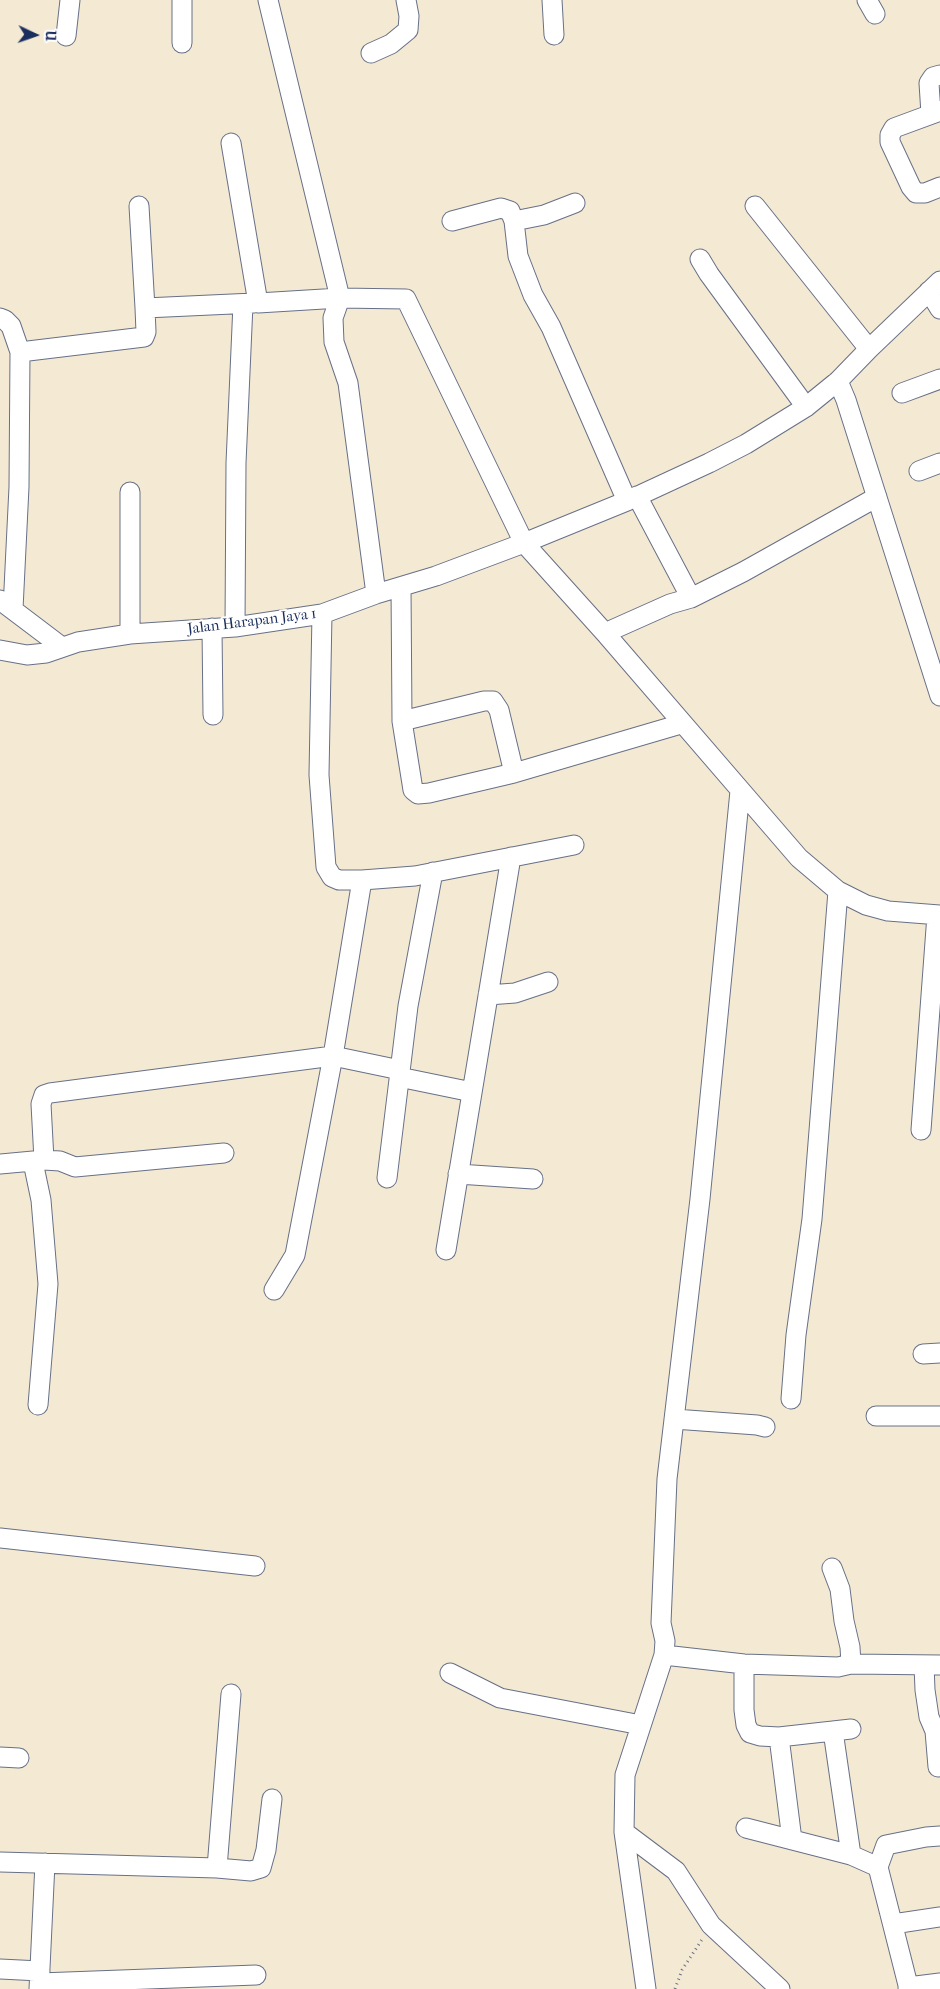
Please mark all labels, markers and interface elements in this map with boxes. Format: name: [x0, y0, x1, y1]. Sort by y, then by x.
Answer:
north arrow: [10, 10, 60, 60]
text: U: [42, 30, 59, 42]
street label: Jalan Harapan Jaya 1: [187, 605, 317, 639]

